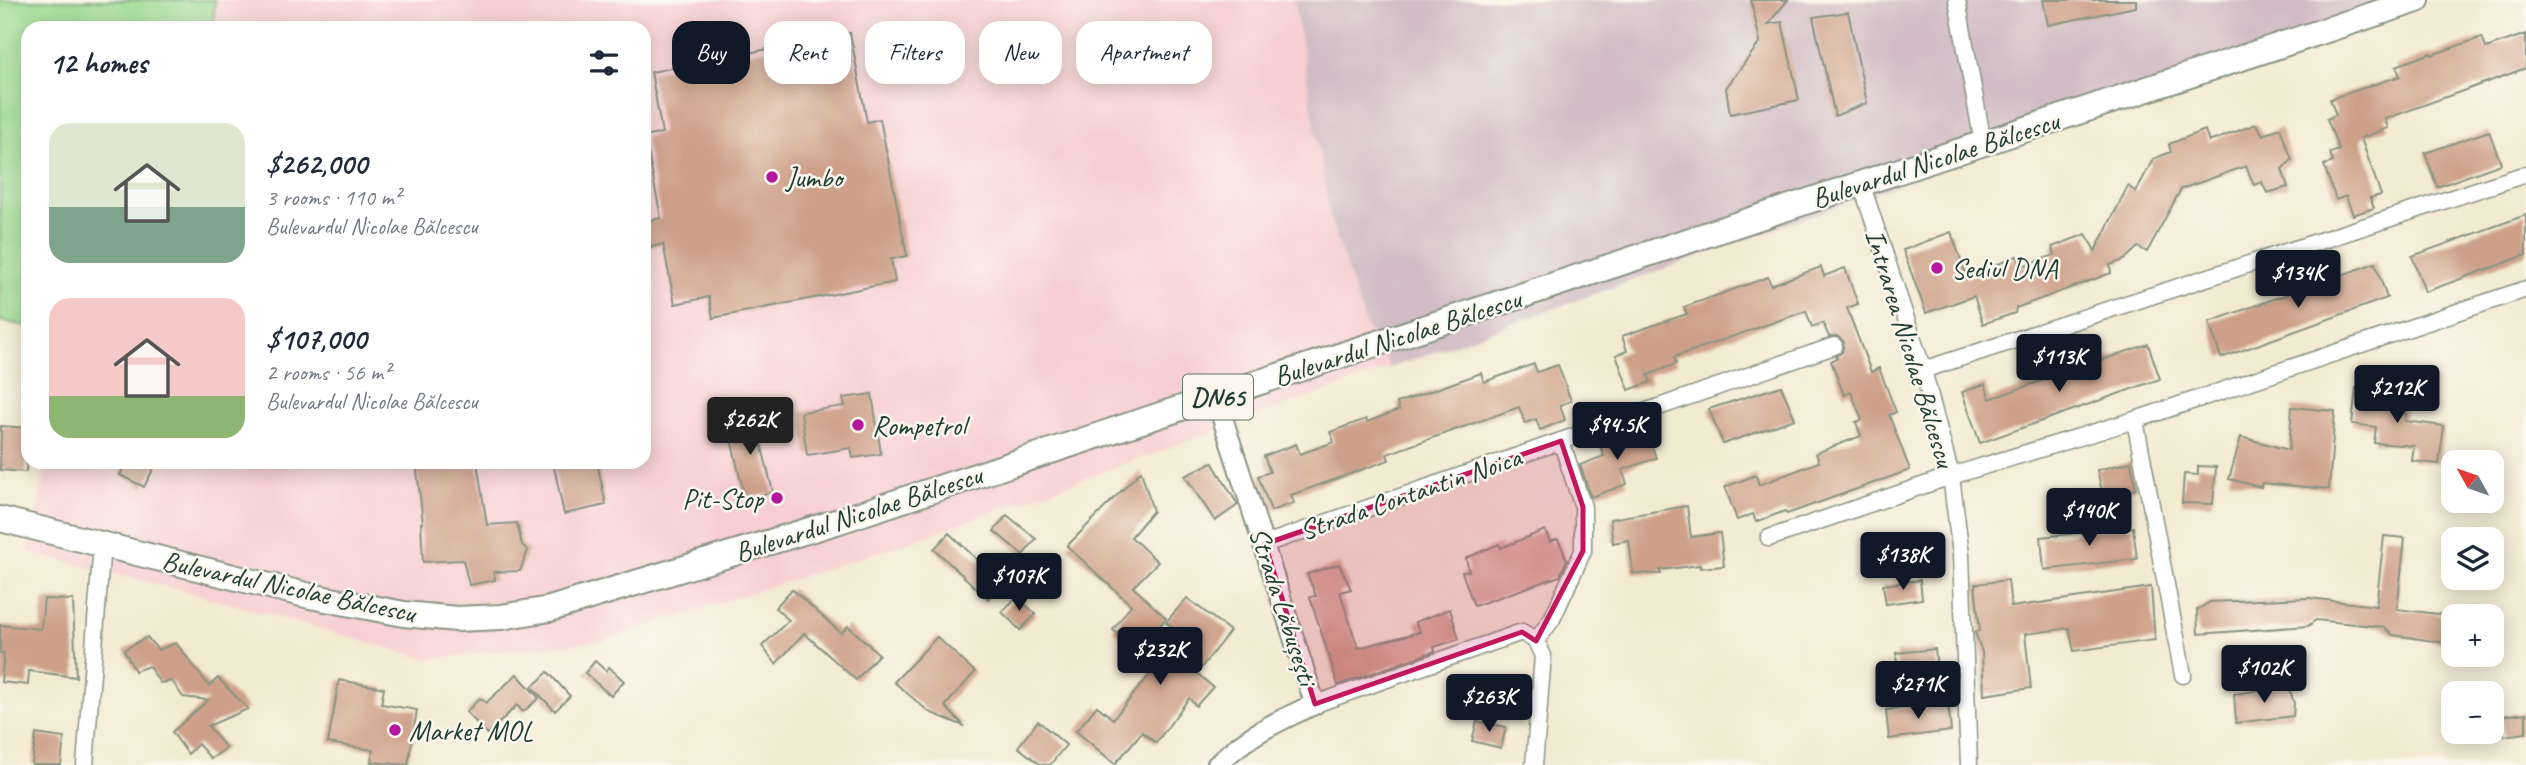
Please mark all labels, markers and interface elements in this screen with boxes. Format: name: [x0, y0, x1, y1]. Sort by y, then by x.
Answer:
chip: Buy: [672, 21, 750, 84]
chip: Rent: [764, 21, 851, 84]
chip: Filters: [865, 21, 965, 84]
chip: New: [979, 21, 1062, 84]
chip: Apartment: [1076, 21, 1212, 84]
text: 12 homes: [49, 44, 147, 82]
icon: filters: [585, 44, 623, 82]
street label: Bulevardul Nicolae Bălcescu: [1807, 102, 2065, 216]
text: $262,000: [266, 145, 367, 183]
icon: home: [105, 151, 189, 235]
place label: Jumbo: [784, 160, 845, 195]
marker: Jumbo: [764, 169, 780, 185]
text: 3 rooms · 110 m²: [266, 183, 401, 212]
text: Bulevardul Nicolae Bălcescu: [266, 212, 478, 241]
street label: Intrarea Nicolae Bălcescu: [1858, 225, 1964, 473]
pin: $134K: [2249, 250, 2347, 310]
place label: Sediul DNA: [1951, 251, 2059, 286]
text: $134K: [2271, 258, 2325, 287]
marker: Sediul DNA: [1929, 260, 1945, 276]
street label: Bulevardul Nicolae Bălcescu: [1269, 280, 1527, 394]
text: $107,000: [266, 320, 366, 358]
icon: home: [105, 326, 189, 410]
pin: $113K: [2010, 334, 2108, 394]
text: $113K: [2032, 342, 2086, 371]
text: 2 rooms · 56 m²: [266, 358, 390, 387]
pin: $212K: [2348, 366, 2446, 425]
text: $212K: [2370, 373, 2424, 402]
road number: DN65: [1183, 374, 1253, 420]
text: Bulevardul Nicolae Bălcescu: [266, 387, 478, 416]
pin: $262K: [701, 398, 799, 457]
pin: $94.5K: [1560, 402, 1674, 462]
text: $262K: [723, 405, 777, 434]
place label: Rompetrol: [872, 408, 971, 443]
text: $94.5K: [1589, 410, 1646, 439]
marker: Rompetrol: [850, 417, 866, 433]
street label: Strada Contantin Noica: [1295, 439, 1527, 548]
north arrow: [2441, 450, 2504, 513]
map controls: [2441, 450, 2504, 744]
street label: Bulevardul Nicolae Bălcescu: [730, 456, 988, 570]
place label: Pit-Stop: [682, 481, 764, 516]
pin: $140K: [2040, 489, 2138, 548]
marker: Pit-Stop: [769, 490, 785, 506]
text: $140K: [2062, 496, 2116, 525]
street label: Strada Lăbușești: [1242, 523, 1327, 693]
button: layers: [2441, 527, 2504, 590]
pin: $138K: [1854, 532, 1952, 592]
text: $138K: [1876, 540, 1930, 569]
street label: Bulevardul Nicolae Bălcescu: [159, 543, 420, 631]
pin: $107K: [970, 554, 1068, 613]
text: $107K: [993, 561, 1046, 590]
button: +: [2441, 604, 2504, 667]
pin: $232K: [1111, 628, 1209, 687]
text: $232K: [1133, 635, 1187, 664]
pin: $102K: [2215, 646, 2313, 705]
text: $102K: [2237, 653, 2291, 682]
pin: $271K: [1869, 662, 1967, 721]
text: $271K: [1892, 669, 1945, 698]
pin: $263K: [1440, 674, 1538, 734]
button: −: [2441, 681, 2504, 744]
text: $263K: [1462, 682, 1516, 711]
place label: Market MOL: [409, 713, 533, 748]
marker: Market MOL: [387, 722, 403, 738]

